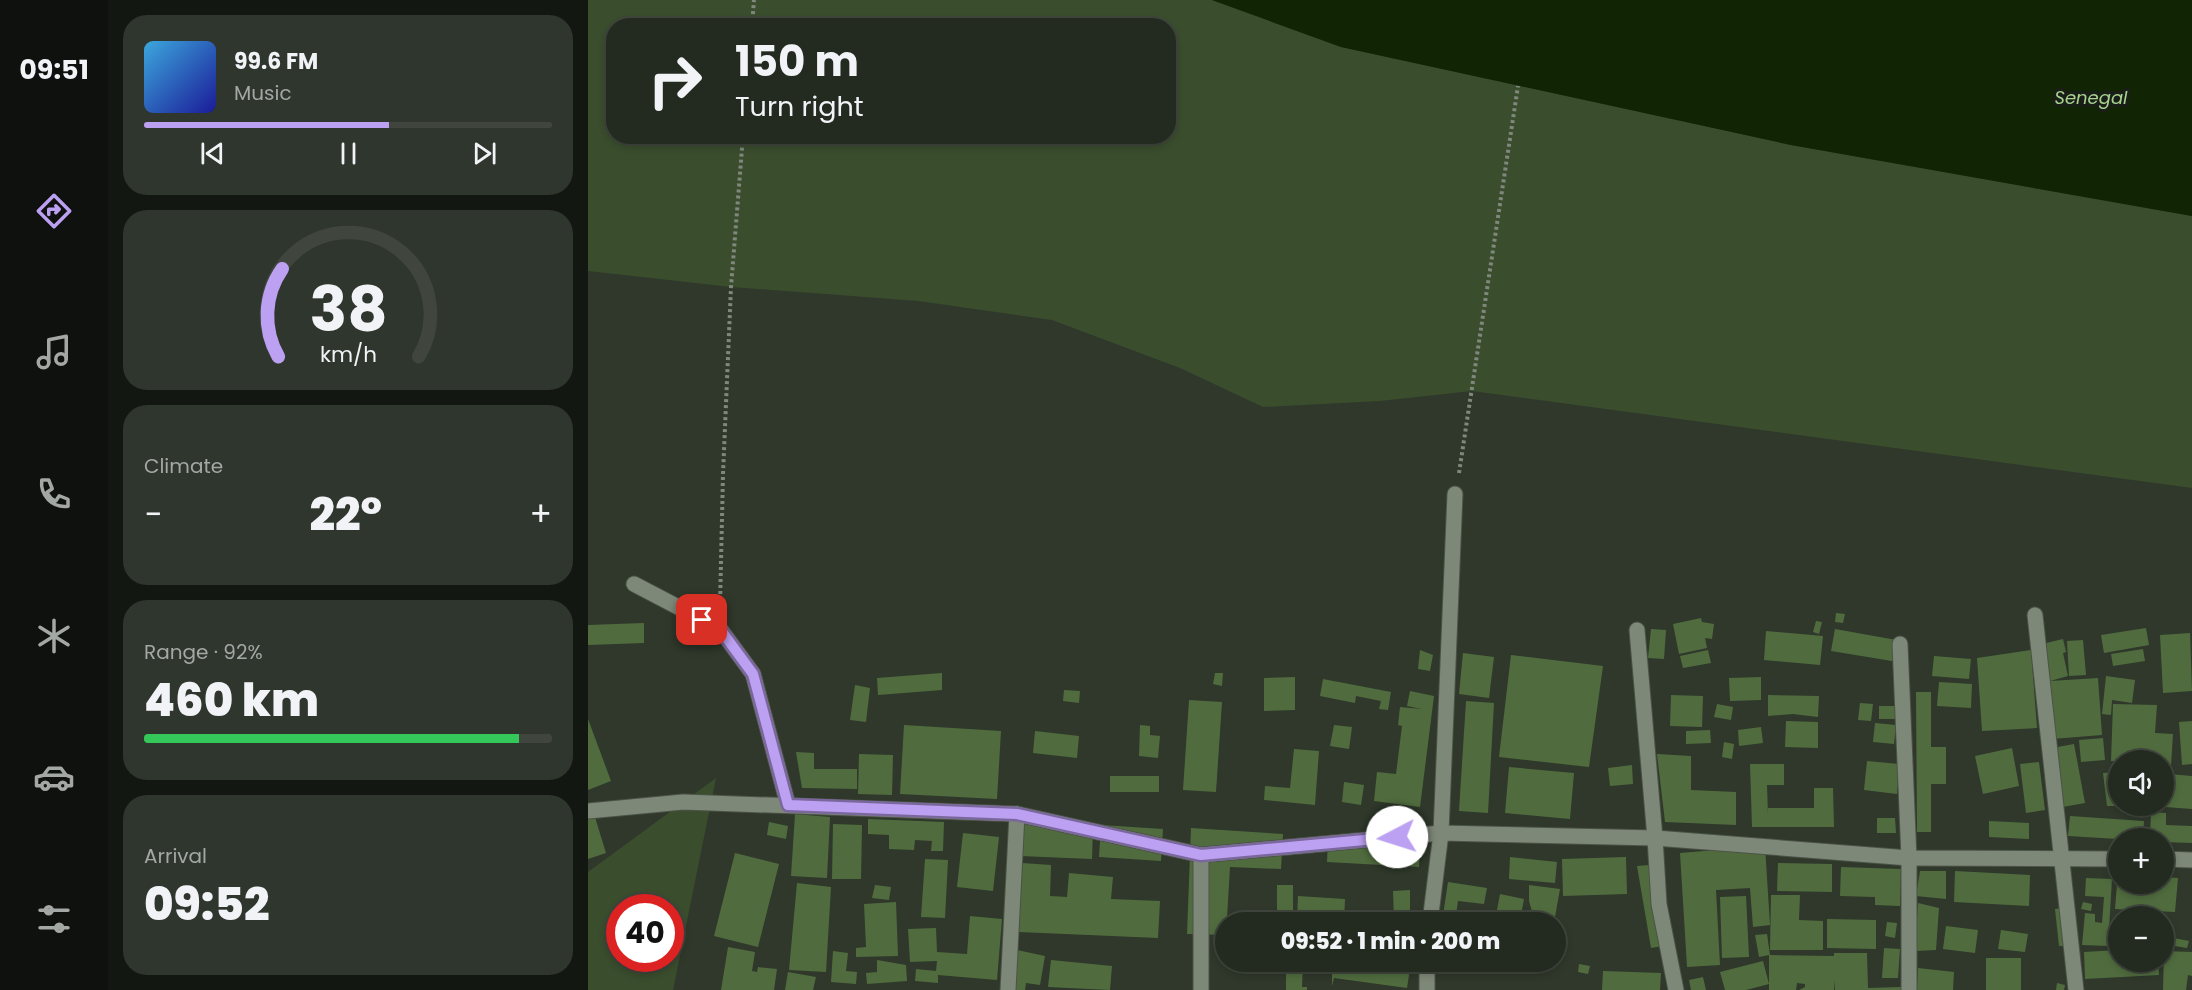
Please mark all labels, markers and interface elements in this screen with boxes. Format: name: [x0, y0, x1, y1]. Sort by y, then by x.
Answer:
text: 150 m: [735, 32, 859, 91]
icon: right: [636, 42, 714, 120]
text: 99.6 FM: [234, 46, 318, 77]
text: 09:51: [19, 51, 89, 88]
text: Music: [234, 79, 292, 107]
water label: Senegal: [2054, 85, 2128, 110]
text: Turn right: [735, 88, 864, 125]
icon: previous: [196, 137, 229, 170]
icon: pause: [332, 137, 365, 170]
icon: next: [468, 137, 501, 170]
icon: directions: [33, 190, 75, 232]
text: 38: [309, 265, 387, 353]
icon: music: [33, 331, 75, 373]
text: km/h: [319, 339, 377, 370]
text: Climate: [144, 452, 223, 480]
icon: phone: [33, 473, 75, 515]
text: 22°: [309, 483, 382, 546]
text: −: [144, 491, 162, 538]
text: +: [529, 491, 552, 538]
pin: [676, 594, 727, 645]
icon: arrive: [685, 603, 718, 636]
icon: climate: [33, 615, 75, 657]
text: Range · 92%: [144, 638, 263, 666]
text: 460 km: [144, 669, 319, 732]
map controls: [2108, 750, 2174, 972]
button: sound: [2108, 750, 2174, 816]
icon: car: [33, 756, 75, 798]
position arrow: [1365, 805, 1429, 869]
button: +: [2108, 828, 2174, 894]
text: Arrival: [144, 842, 207, 870]
text: 09:52: [144, 873, 270, 936]
speed limit sign: 40: [606, 894, 684, 972]
icon: filters: [33, 898, 75, 940]
button: −: [2108, 906, 2174, 972]
text: 09:52 · 1 min · 200 m: [1281, 926, 1500, 957]

